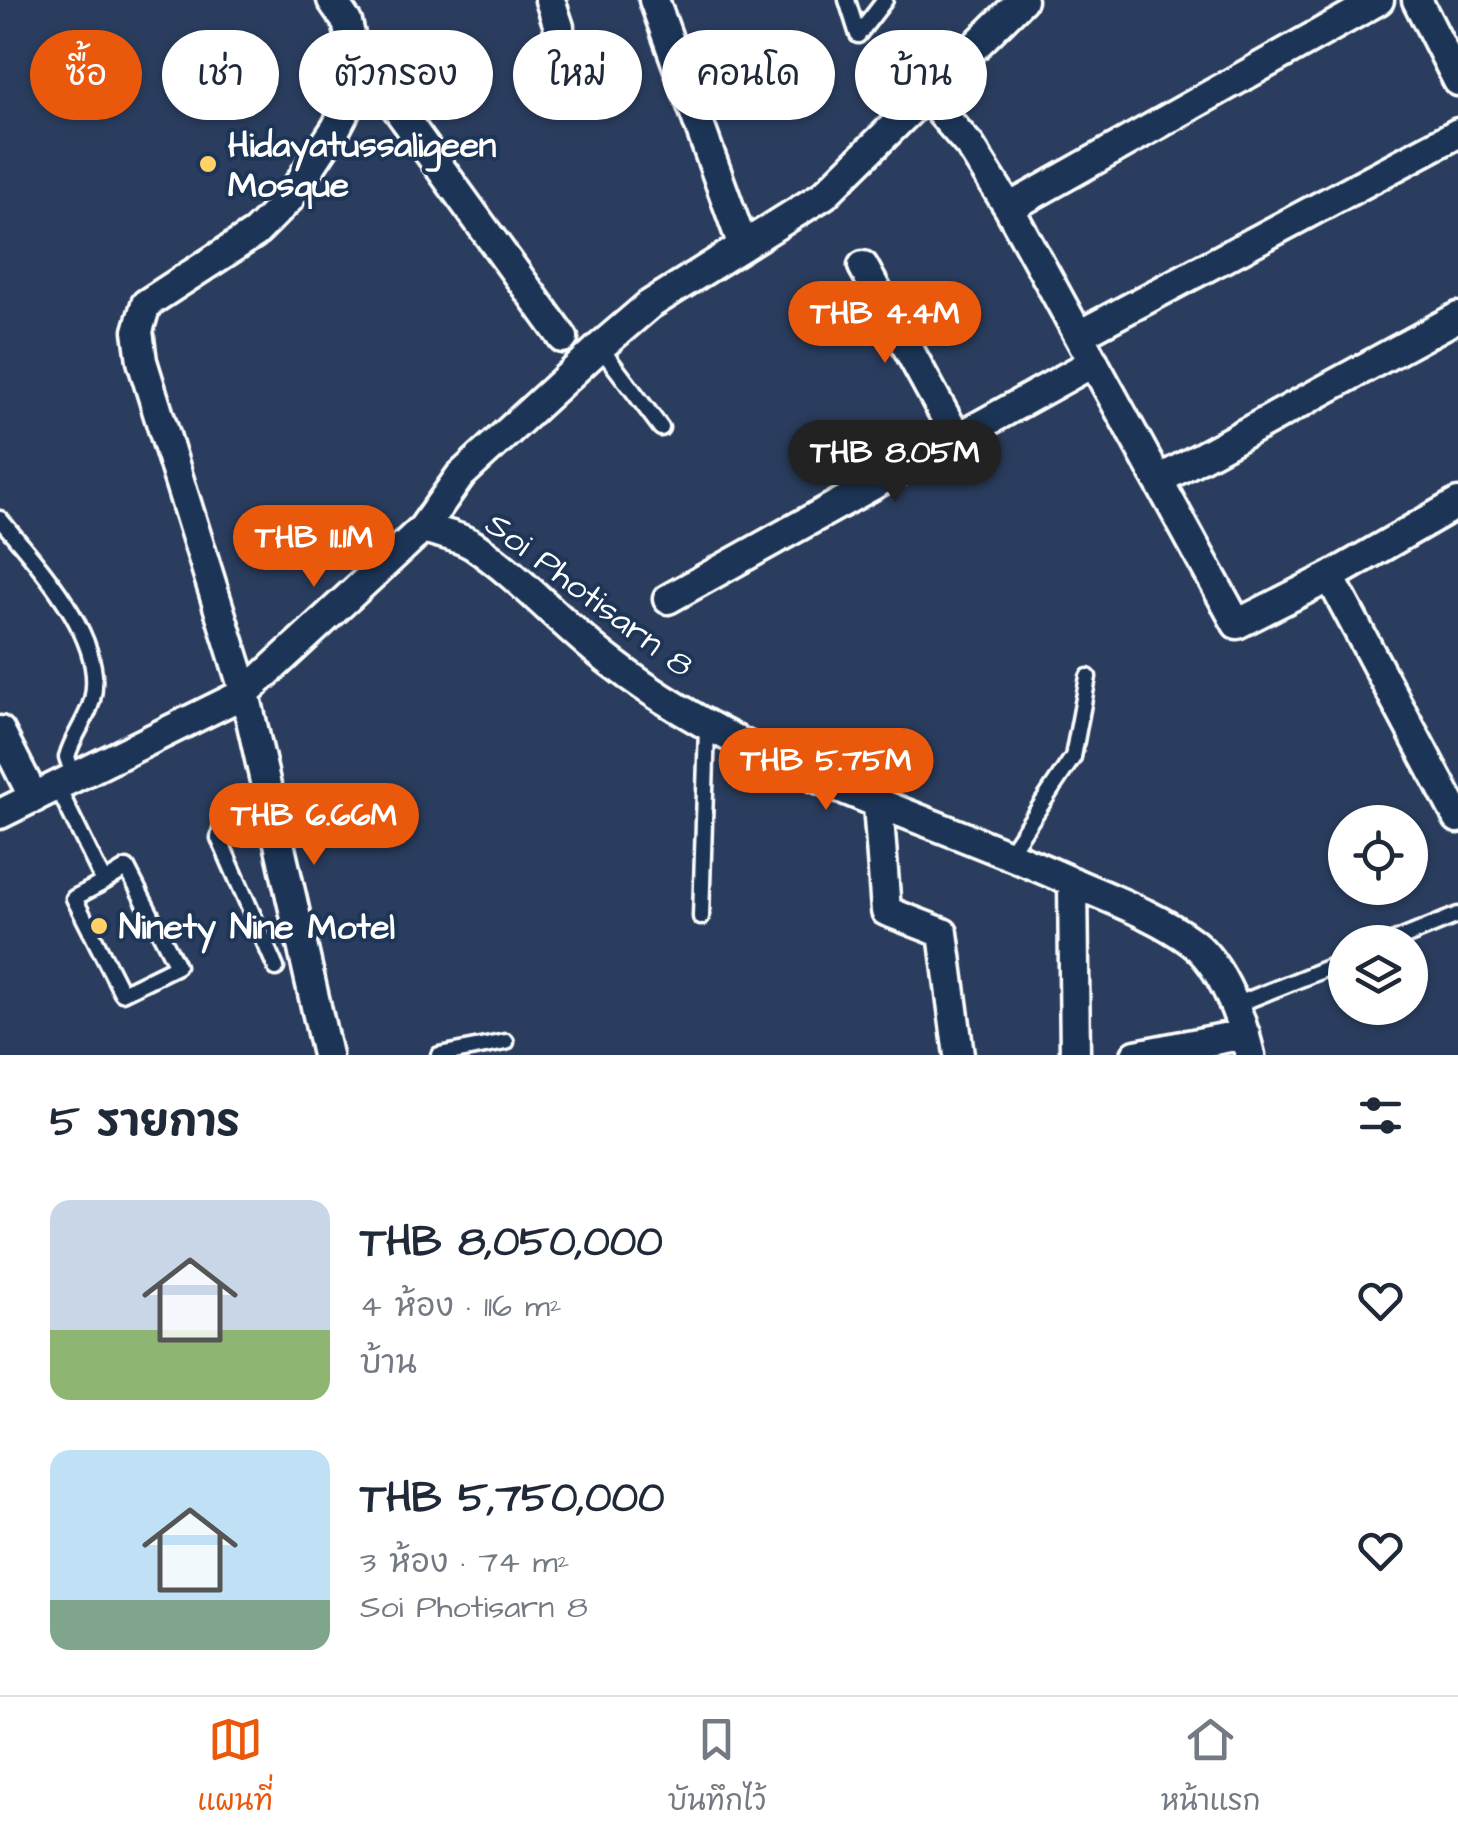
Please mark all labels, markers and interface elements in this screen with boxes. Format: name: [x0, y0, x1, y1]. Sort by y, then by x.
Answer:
chip: ซื้อ: [30, 30, 142, 120]
chip: เช่า: [162, 30, 279, 120]
chip: ตัวกรอง: [299, 30, 493, 120]
chip: ใหม่: [513, 30, 642, 120]
chip: คอนโด: [662, 30, 835, 120]
chip: บ้าน: [855, 30, 987, 120]
place label: Hidayatussaligeen Mosque: [228, 121, 497, 210]
marker: Hidayatussaligeen Mosque: [197, 153, 219, 175]
pin: THB 4.4M: [782, 281, 988, 366]
text: THB 4.4M: [810, 291, 960, 336]
pin: THB 8.05M: [781, 420, 1009, 505]
text: THB 8.05M: [810, 430, 980, 475]
street label: Soi Photisarn 8: [475, 501, 703, 690]
pin: THB 11.1M: [200, 505, 428, 590]
text: THB 11.1M: [255, 515, 373, 560]
pin: THB 5.75M: [712, 728, 940, 813]
text: THB 5.75M: [741, 738, 911, 783]
pin: THB 6.66M: [200, 783, 428, 868]
text: THB 6.66M: [231, 793, 397, 838]
map controls: [1328, 805, 1428, 1025]
button: locate: [1328, 805, 1428, 905]
place label: Ninety Nine Motel: [119, 903, 395, 954]
marker: Ninety Nine Motel: [88, 915, 110, 937]
button: layers: [1328, 925, 1428, 1025]
icon: filters: [1353, 1088, 1408, 1143]
text: 5 รายการ: [50, 1094, 240, 1152]
text: THB 8,050,000: [360, 1214, 663, 1272]
icon: home: [130, 1240, 250, 1360]
icon: heart: [1353, 1273, 1408, 1328]
text: 4 ห้อง · 116 m²: [360, 1284, 562, 1329]
text: บ้าน: [360, 1341, 417, 1386]
text: THB 5,750,000: [360, 1470, 665, 1528]
icon: home: [130, 1490, 250, 1610]
icon: heart: [1353, 1523, 1408, 1578]
text: 3 ห้อง · 74 m²: [360, 1540, 570, 1585]
text: Soi Photisarn 8: [360, 1585, 588, 1630]
tab: แผนที่: [197, 1712, 273, 1821]
tab: บันทึกไว้: [668, 1712, 766, 1821]
tab: หน้าแรก: [1161, 1712, 1261, 1821]

